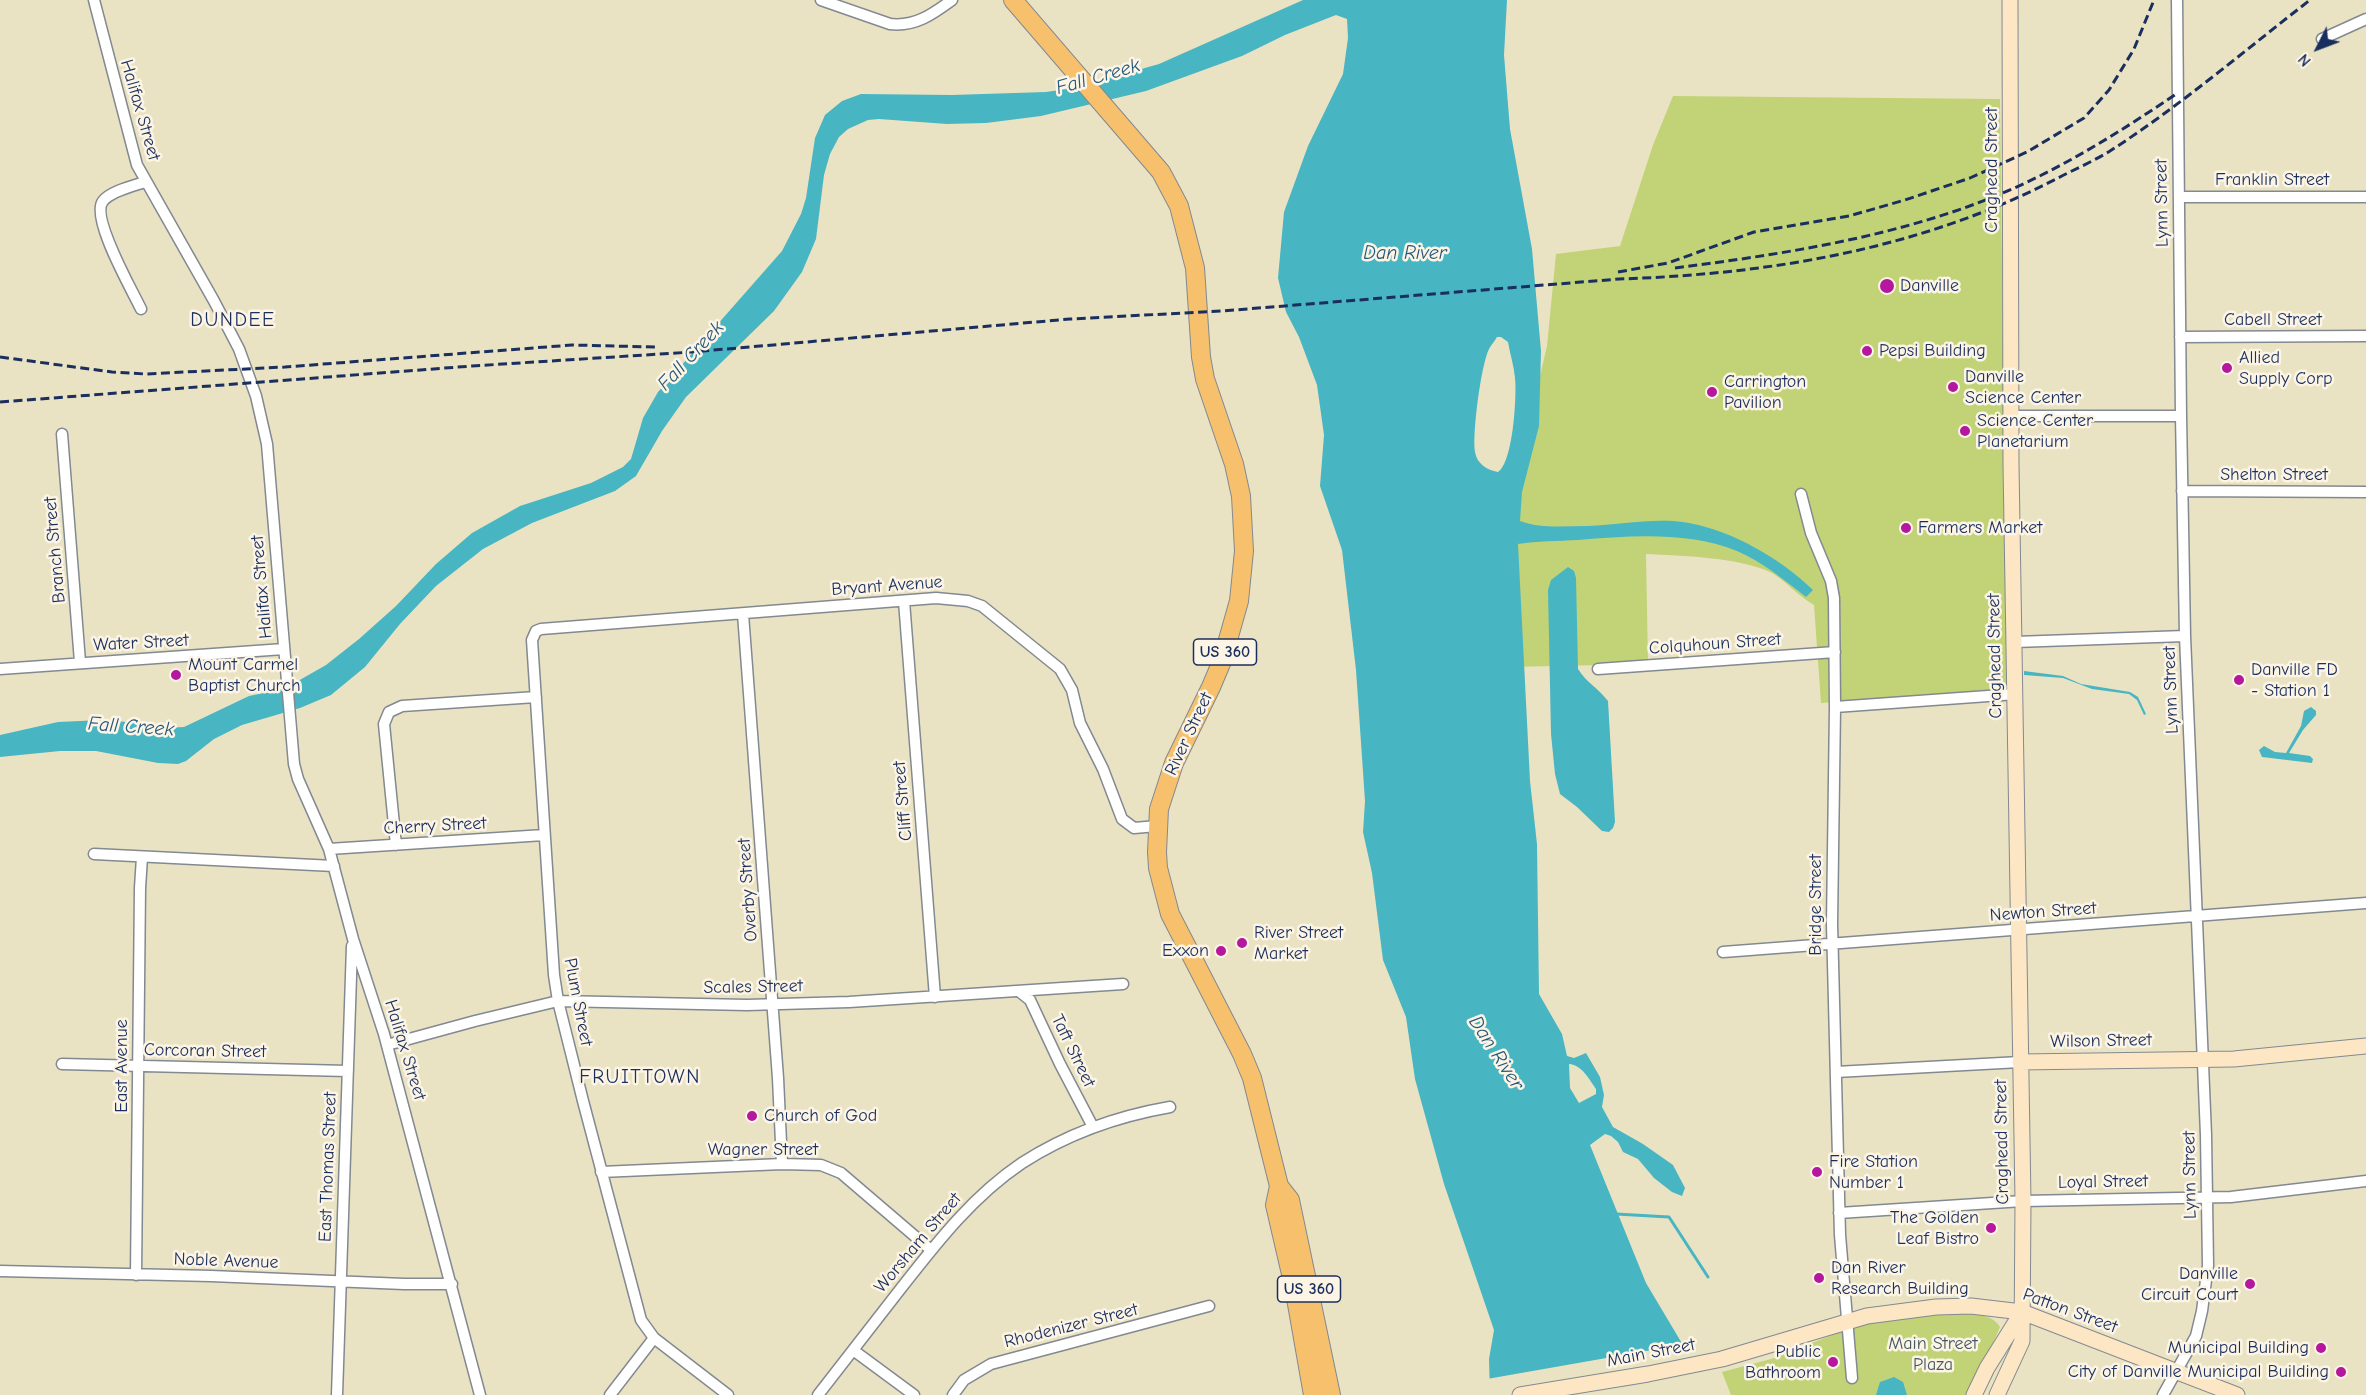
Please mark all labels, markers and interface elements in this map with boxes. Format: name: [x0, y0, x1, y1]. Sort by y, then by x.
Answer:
north arrow: [2288, 18, 2348, 78]
text: N: [2294, 50, 2315, 70]
water label: Fall Creek: [1053, 54, 1143, 100]
street label: Halifax Street: [115, 57, 165, 163]
street label: Craghead Street: [1981, 107, 2003, 233]
street label: Lynn Street: [2150, 159, 2174, 247]
street label: Franklin Street: [2215, 169, 2329, 191]
water label: Dan River: [1363, 241, 1447, 265]
place label: Danville: [1900, 275, 1959, 297]
marker: Danville: [1878, 277, 1896, 295]
district label: DUNDEE: [190, 308, 276, 332]
street label: Cabell Street: [2224, 309, 2322, 331]
water label: Fall Creek: [653, 316, 729, 396]
place label: Pepsi Building: [1879, 340, 1986, 362]
marker: Pepsi Building: [1860, 344, 1874, 358]
place label: Allied Supply Corp: [2239, 347, 2333, 389]
marker: Allied Supply Corp: [2220, 361, 2234, 375]
place label: Danville Science Center: [1965, 366, 2081, 409]
place label: Carrington Pavilion: [1724, 371, 1806, 413]
marker: Danville Science Center: [1946, 380, 1960, 394]
marker: Carrington Pavilion: [1705, 385, 1719, 399]
place label: Science Center Planetarium: [1977, 410, 2093, 452]
marker: Science Center Planetarium: [1958, 424, 1972, 438]
street label: Shelton Street: [2220, 464, 2328, 486]
street label: Branch Street: [40, 496, 70, 604]
place label: Farmers Market: [1918, 517, 2042, 539]
marker: Farmers Market: [1899, 521, 1913, 535]
street label: Halifax Street: [247, 534, 277, 640]
street label: Bryant Avenue: [831, 571, 943, 601]
street label: Craghead Street: [1983, 593, 2007, 719]
street label: Colquhoun Street: [1648, 629, 1782, 659]
street label: Water Street: [93, 630, 189, 656]
road number: US 360: [1194, 639, 1256, 665]
street label: Lynn Street: [2159, 646, 2183, 734]
place label: Mount Carmel Baptist Church: [188, 654, 301, 696]
place label: Danville FD - Station 1: [2251, 659, 2338, 702]
marker: Mount Carmel Baptist Church: [169, 668, 183, 682]
marker: Danville FD - Station 1: [2232, 673, 2246, 687]
street label: River Street: [1160, 689, 1218, 779]
water label: Fall Creek: [87, 712, 175, 742]
street label: Cliff Street: [889, 760, 917, 842]
street label: Cherry Street: [383, 813, 487, 839]
street label: Overby Street: [734, 838, 762, 942]
street label: Bridge Street: [1805, 854, 1827, 956]
street label: Newton Street: [1989, 898, 2097, 926]
place label: River Street Market: [1254, 922, 1343, 964]
marker: River Street Market: [1235, 936, 1249, 950]
place label: Exxon: [1162, 940, 1209, 962]
marker: Exxon: [1214, 944, 1228, 958]
street label: Plum Street: [559, 956, 597, 1048]
street label: Scales Street: [703, 975, 803, 999]
street label: Halifax Street: [379, 997, 431, 1103]
street label: Taft Street: [1046, 1011, 1100, 1091]
water label: Dan River: [1463, 1011, 1529, 1095]
street label: East Avenue: [111, 1019, 133, 1113]
street label: Wilson Street: [2050, 1029, 2152, 1053]
street label: Corcoran Street: [144, 1039, 266, 1063]
district label: FRUITTOWN: [579, 1065, 701, 1089]
street label: Craghead Street: [1990, 1079, 2014, 1205]
street label: East Thomas Street: [315, 1092, 341, 1242]
place label: Church of God: [764, 1105, 877, 1127]
marker: Church of God: [745, 1109, 759, 1123]
street label: Lynn Street: [2178, 1131, 2202, 1219]
street label: Wagner Street: [708, 1139, 818, 1161]
place label: Fire Station Number 1: [1829, 1151, 1918, 1194]
marker: Fire Station Number 1: [1810, 1165, 1824, 1179]
street label: Loyal Street: [2058, 1170, 2148, 1194]
street label: Worsham Street: [870, 1189, 966, 1297]
place label: The Golden Leaf Bistro: [1890, 1207, 1979, 1250]
marker: The Golden Leaf Bistro: [1984, 1221, 1998, 1235]
street label: Noble Avenue: [173, 1248, 279, 1274]
place label: Dan River Research Building: [1831, 1257, 1969, 1300]
place label: Danville Circuit Court: [2141, 1263, 2238, 1306]
marker: Dan River Research Building: [1812, 1271, 1826, 1285]
road number: US 360: [1278, 1276, 1340, 1302]
marker: Danville Circuit Court: [2243, 1277, 2257, 1291]
street label: Patton Street: [2020, 1284, 2120, 1338]
street label: Rhodenizer Street: [1002, 1299, 1140, 1353]
park label: Main Street Plaza: [1888, 1333, 1978, 1376]
street label: Main Street: [1605, 1334, 1697, 1372]
place label: Municipal Building: [2168, 1337, 2309, 1359]
place label: Public Bathroom: [1745, 1341, 1821, 1384]
marker: Municipal Building: [2314, 1341, 2328, 1355]
marker: Public Bathroom: [1826, 1355, 1840, 1369]
place label: City of Danville Municipal Building: [2068, 1361, 2329, 1383]
marker: City of Danville Municipal Building: [2334, 1365, 2348, 1379]

